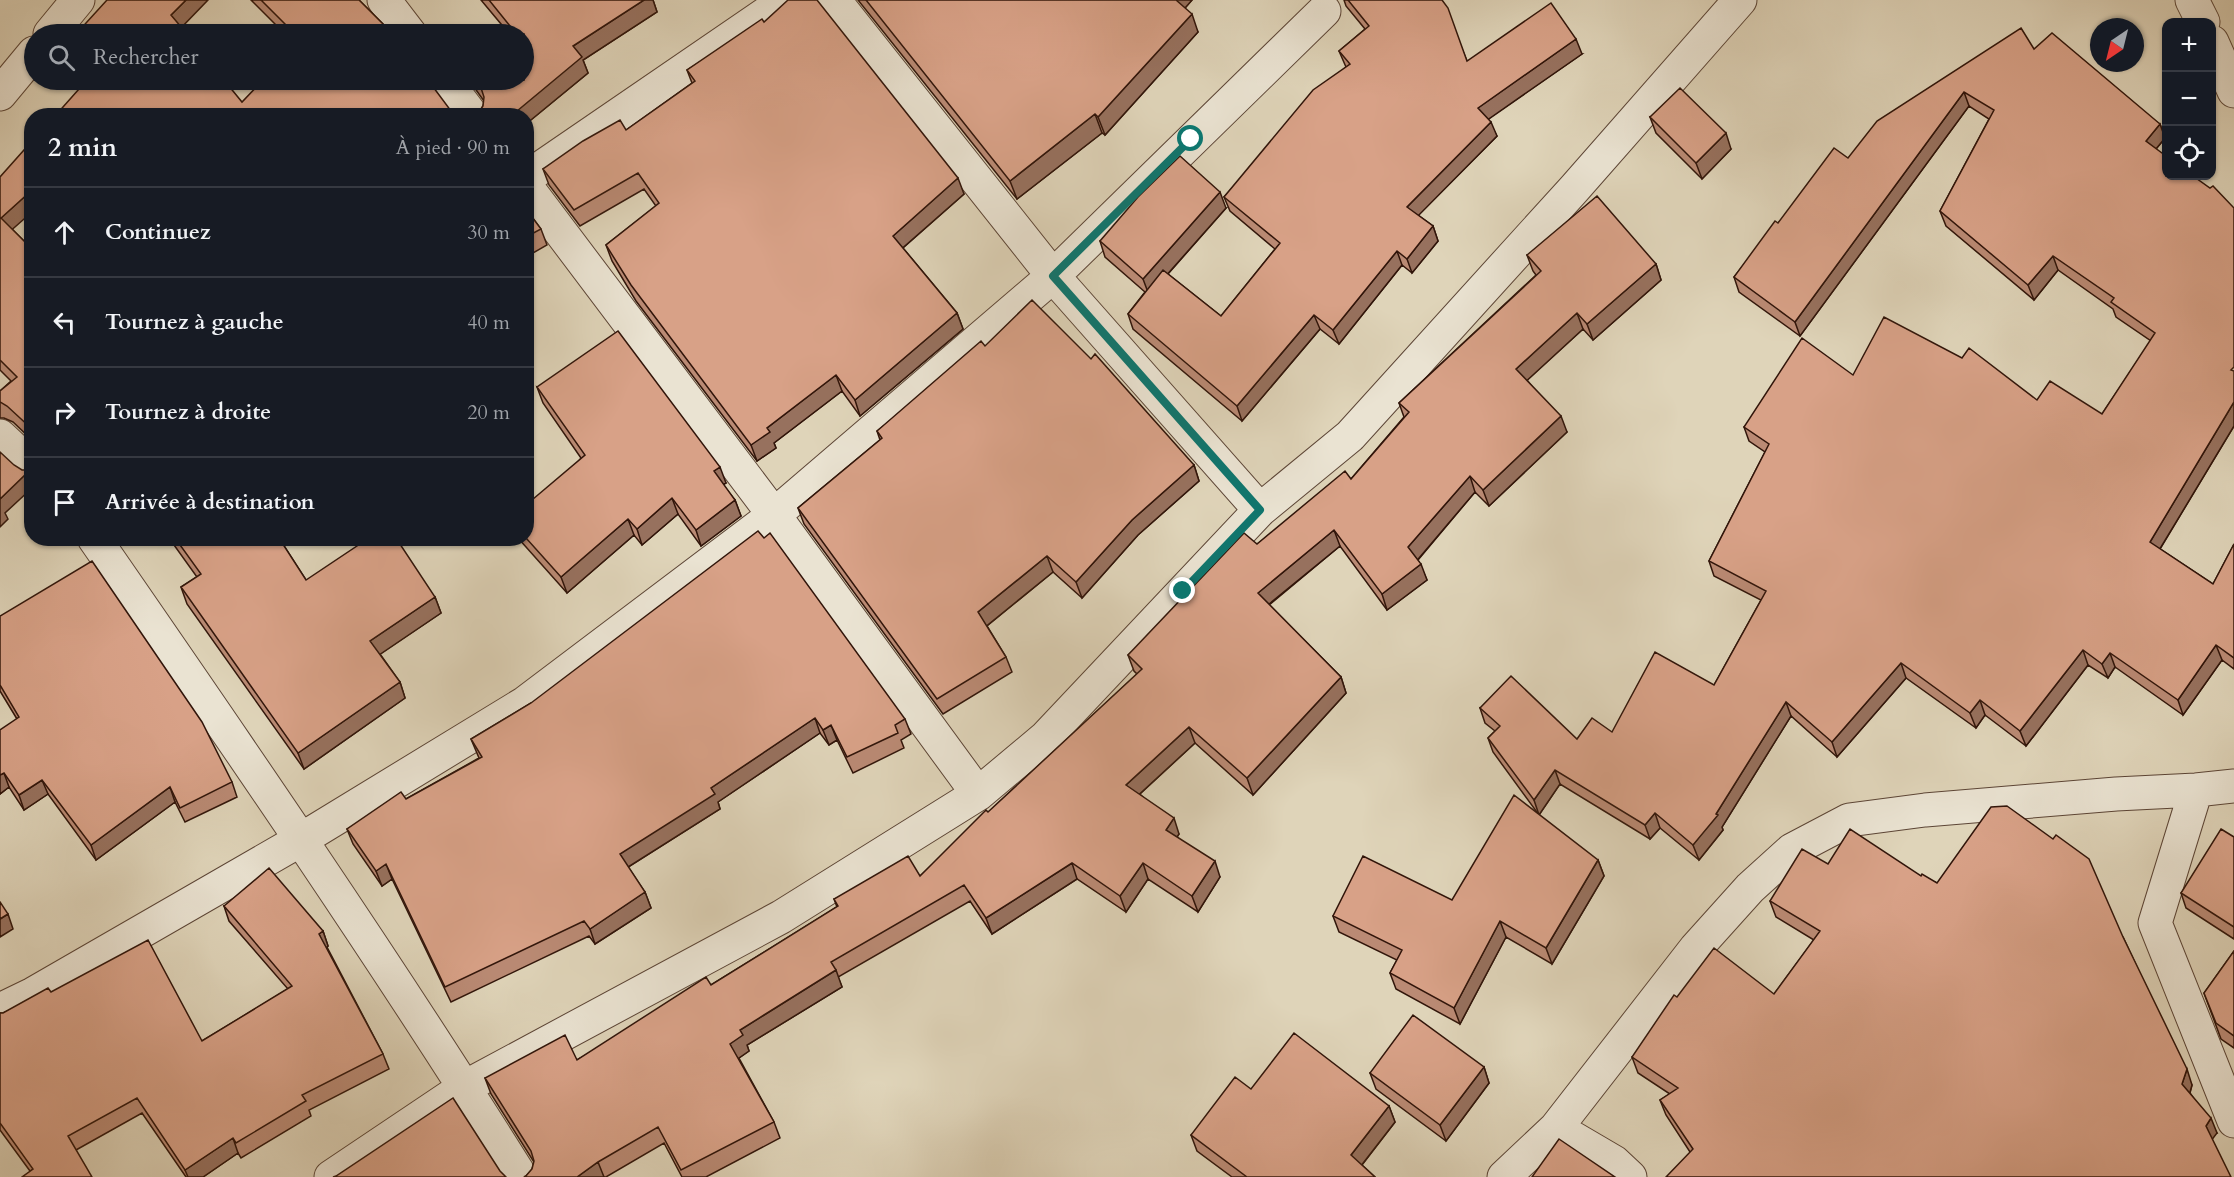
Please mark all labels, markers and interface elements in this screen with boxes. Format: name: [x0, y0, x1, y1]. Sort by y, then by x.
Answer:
north arrow: [2090, 18, 2144, 72]
map controls: [2162, 18, 2216, 180]
button: +: [2162, 18, 2216, 72]
search box: [24, 24, 534, 90]
icon: search: [45, 41, 78, 74]
text: Rechercher: [93, 42, 198, 72]
button: −: [2162, 72, 2216, 126]
route start: [1177, 125, 1203, 151]
button: locate: [2162, 126, 2216, 180]
text: 2 min: [48, 130, 117, 165]
text: À pied · 90 m: [396, 134, 510, 161]
icon: ahead: [48, 216, 81, 249]
text: Continuez: [105, 217, 211, 247]
text: 30 m: [467, 219, 510, 246]
icon: left: [48, 306, 81, 339]
text: Tournez à gauche: [105, 307, 284, 337]
text: 40 m: [467, 309, 510, 336]
icon: right: [48, 396, 81, 429]
text: Tournez à droite: [105, 397, 271, 427]
text: 20 m: [467, 399, 510, 426]
icon: arrive: [48, 486, 81, 519]
text: Arrivée à destination: [105, 487, 315, 517]
route end: [1169, 577, 1195, 603]

